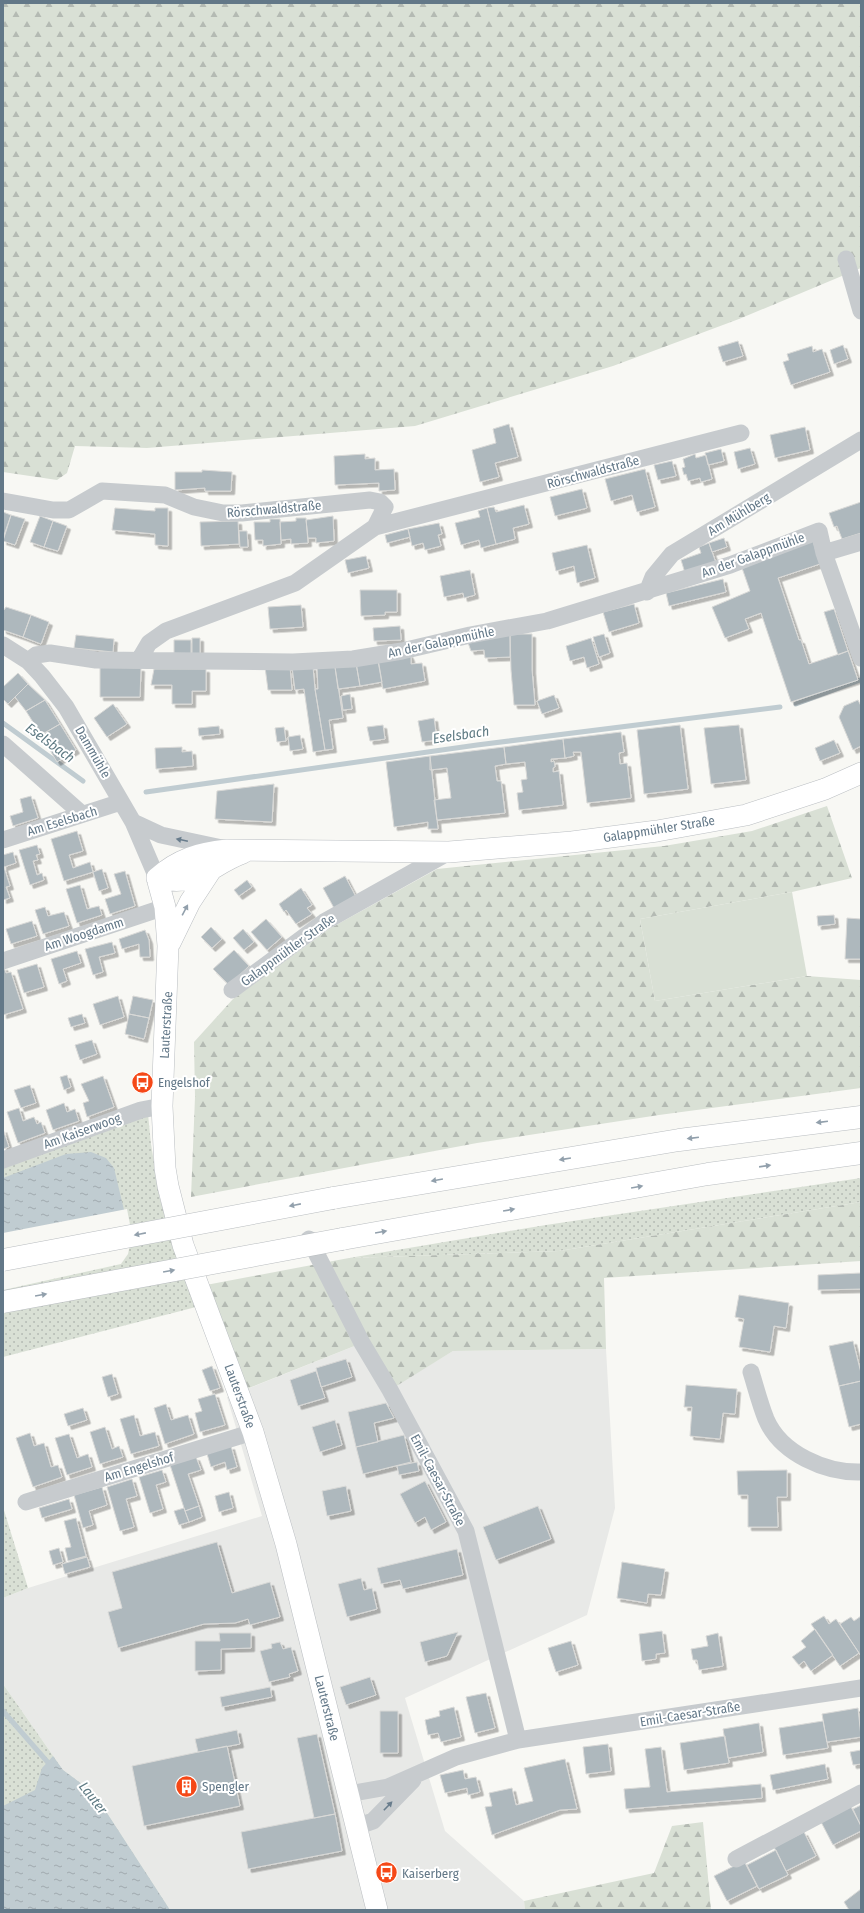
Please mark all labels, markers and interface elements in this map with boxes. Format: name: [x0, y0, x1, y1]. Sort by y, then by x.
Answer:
street label: Rörschwaldstraße: [545, 453, 641, 491]
street label: Am Mühlberg: [705, 489, 774, 538]
street label: Rörschwaldstraße: [226, 497, 322, 521]
street label: An der Galappmühle: [699, 529, 807, 581]
street label: An der Galappmühle: [386, 623, 496, 661]
water label: Eselsbach: [22, 719, 78, 767]
street label: Dammühle: [72, 723, 114, 781]
water label: Eselsbach: [432, 723, 490, 747]
street label: Am Eselsbach: [25, 803, 99, 839]
street label: Galappmühler Straße: [602, 813, 716, 845]
one-way arrow: [175, 837, 188, 843]
one-way arrow: [182, 904, 188, 916]
street label: Galappmühler Straße: [238, 911, 338, 989]
street label: Am Woogdamm: [42, 914, 126, 954]
street label: Lauterstraße: [157, 991, 175, 1059]
bus stop icon: Engelshof: [130, 1069, 156, 1095]
place label: Engelshof: [158, 1075, 211, 1090]
street label: Am Kaiserwoog: [41, 1110, 124, 1152]
one-way arrow: [816, 1119, 828, 1125]
one-way arrow: [687, 1135, 699, 1141]
one-way arrow: [559, 1156, 571, 1162]
one-way arrow: [759, 1163, 771, 1169]
one-way arrow: [431, 1177, 443, 1183]
one-way arrow: [631, 1184, 643, 1190]
one-way arrow: [289, 1202, 301, 1208]
one-way arrow: [503, 1207, 515, 1213]
one-way arrow: [375, 1229, 387, 1235]
one-way arrow: [133, 1231, 146, 1237]
one-way arrow: [163, 1268, 175, 1274]
one-way arrow: [35, 1291, 47, 1297]
street label: Lauterstraße: [221, 1362, 259, 1430]
street label: Emil-Caesar-Straße: [408, 1432, 468, 1528]
street label: Am Engelshof: [103, 1449, 176, 1485]
street label: Lauterstraße: [312, 1674, 342, 1742]
street label: Emil-Caesar-Straße: [639, 1699, 741, 1729]
building icon: Spengler: [173, 1773, 199, 1799]
water label: Lauter: [75, 1779, 112, 1818]
place label: Spengler: [202, 1779, 250, 1794]
one-way arrow: [383, 1801, 393, 1811]
bus stop icon: Kaiserberg: [374, 1860, 400, 1886]
place label: Kaiserberg: [402, 1866, 460, 1881]

